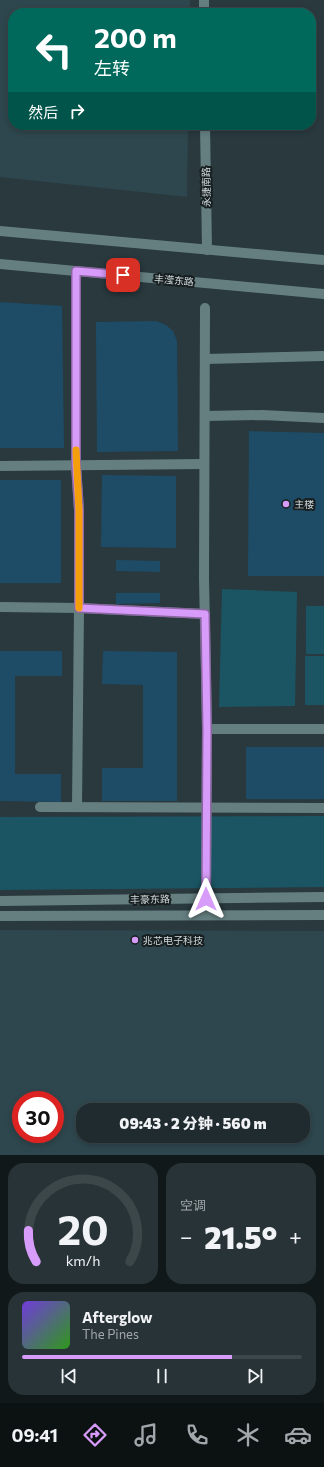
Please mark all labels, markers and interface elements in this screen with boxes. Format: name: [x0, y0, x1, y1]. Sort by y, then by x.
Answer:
text: 200 m: [94, 20, 177, 54]
icon: left: [28, 24, 80, 76]
text: 左转: [94, 57, 130, 79]
icon: right: [66, 100, 88, 122]
text: 然后: [28, 103, 58, 121]
street label: 永捷南路: [200, 167, 212, 207]
pin: [106, 258, 140, 292]
icon: arrive: [112, 264, 134, 286]
street label: 丰滢东路: [154, 272, 194, 288]
place label: 主楼: [294, 498, 314, 510]
marker: 主楼: [281, 499, 291, 509]
position arrow: [185, 878, 227, 920]
street label: 丰豪东路: [130, 893, 170, 905]
place label: 兆芯电子科技: [143, 934, 203, 946]
marker: 兆芯电子科技: [130, 935, 140, 945]
speed limit sign: 30: [12, 1091, 64, 1143]
text: 09:43 · 2 分钟 · 560 m: [119, 1114, 267, 1132]
text: 空调: [180, 1197, 206, 1213]
text: 20: [57, 1202, 109, 1253]
text: 21.5°: [204, 1218, 277, 1255]
text: −: [180, 1223, 193, 1250]
text: +: [289, 1223, 302, 1250]
text: km/h: [66, 1250, 100, 1268]
text: Afterglow: [82, 1308, 152, 1326]
text: The Pines: [82, 1326, 139, 1342]
icon: previous: [58, 1365, 80, 1387]
icon: pause: [151, 1365, 173, 1387]
icon: next: [244, 1365, 266, 1387]
icon: directions: [81, 1421, 109, 1449]
icon: music: [132, 1421, 160, 1449]
icon: phone: [183, 1421, 211, 1449]
icon: climate: [234, 1421, 262, 1449]
icon: car: [284, 1421, 312, 1449]
text: 09:41: [11, 1424, 58, 1446]

